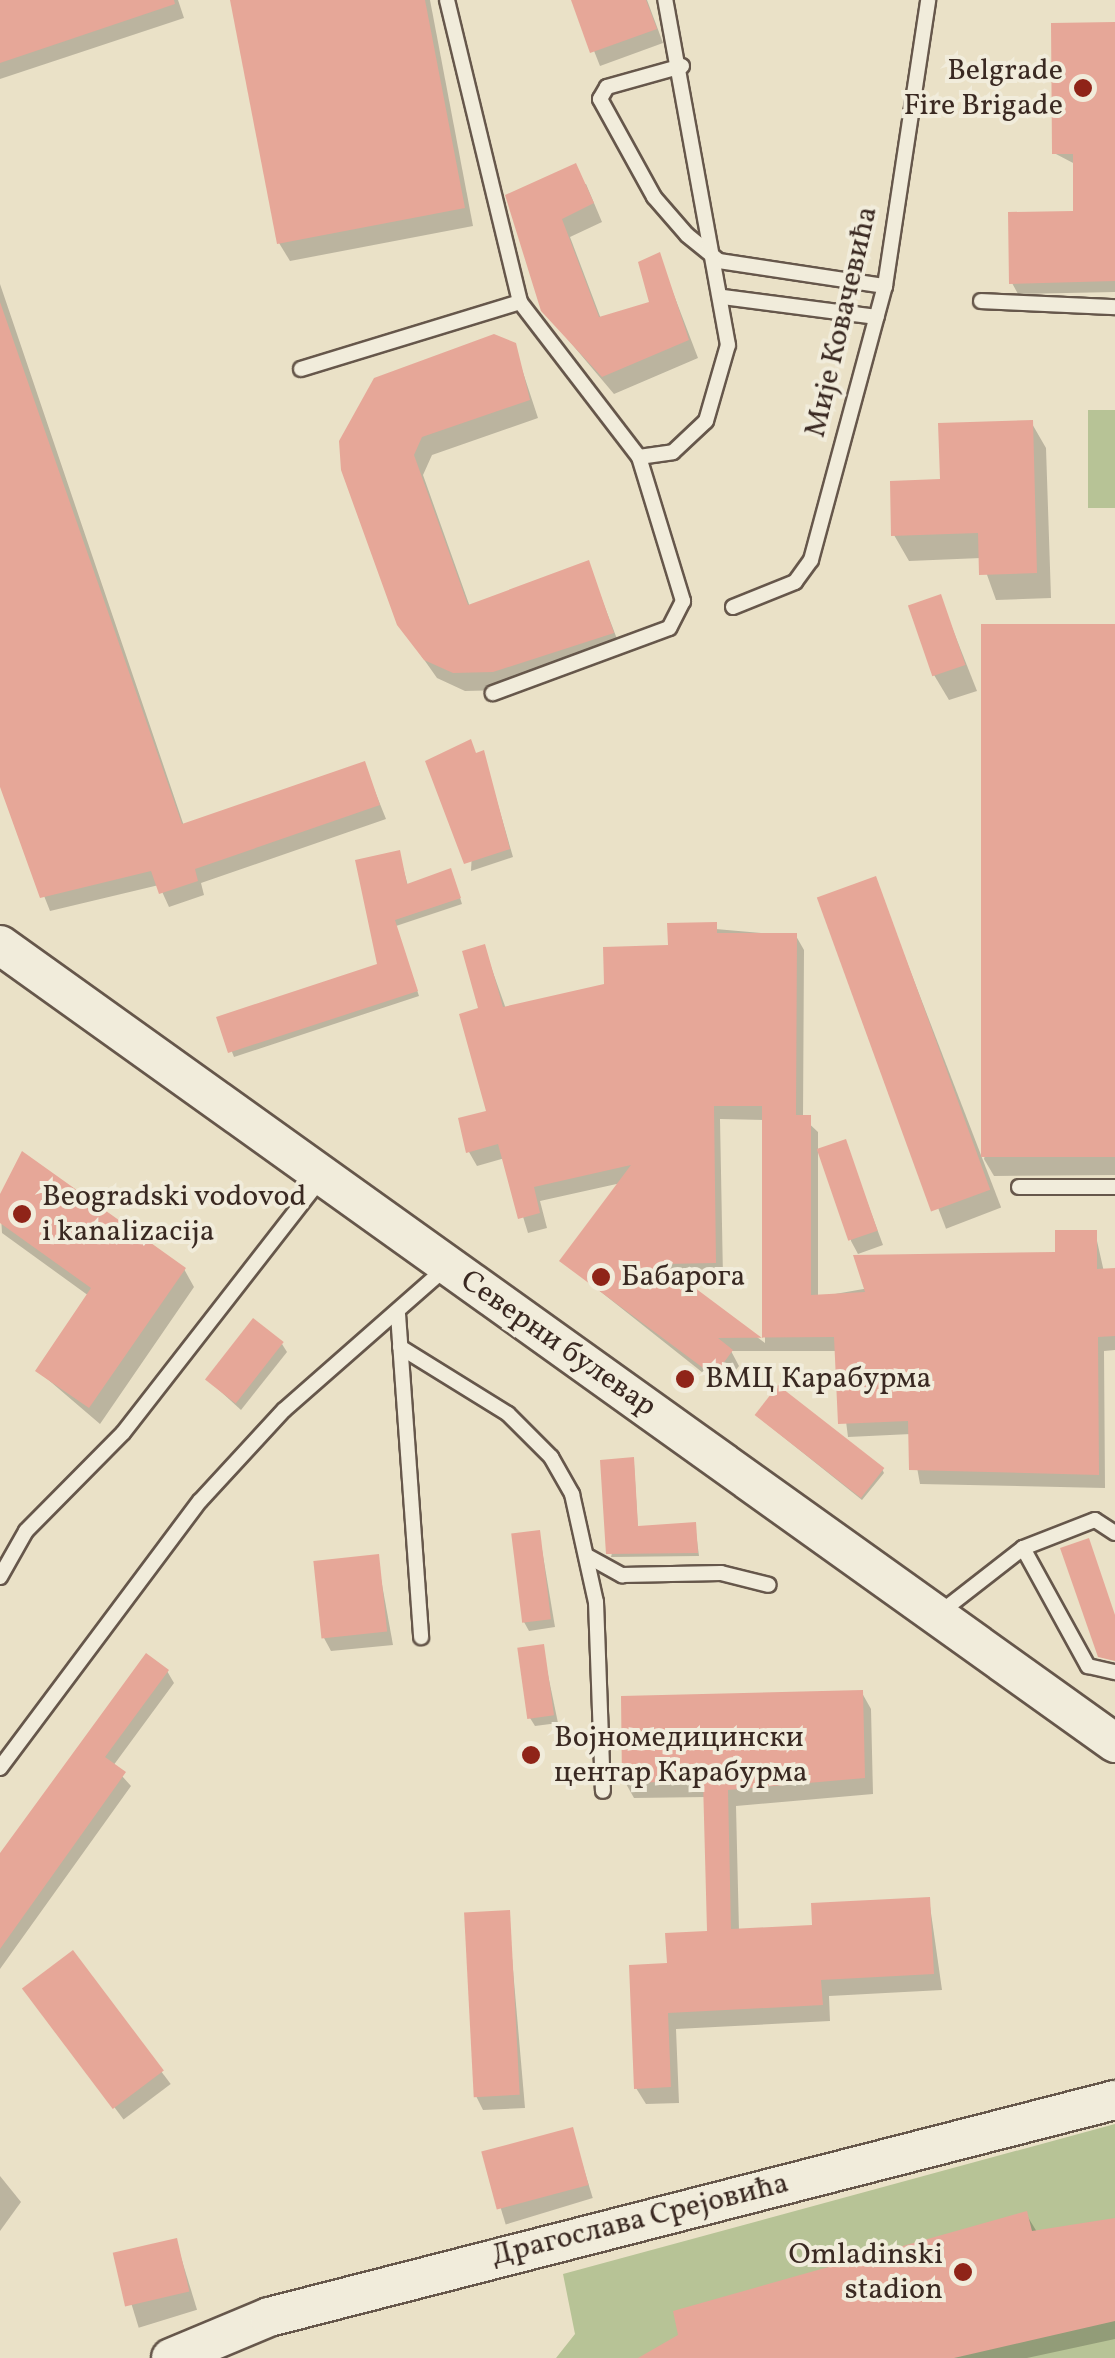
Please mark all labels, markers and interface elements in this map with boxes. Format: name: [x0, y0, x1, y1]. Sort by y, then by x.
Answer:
place label: Belgrade Fire Brigade: [904, 53, 1063, 124]
marker: Belgrade Fire Brigade: [1072, 77, 1094, 99]
street label: Мије Ковачевића: [798, 203, 886, 441]
place label: Beogradski vodovod i kanalizacija: [42, 1179, 307, 1250]
marker: Beogradski vodovod i kanalizacija: [11, 1203, 33, 1225]
place label: Бабарога: [621, 1259, 746, 1295]
street label: Северни булевар: [453, 1263, 663, 1425]
marker: Бабарога: [590, 1266, 612, 1288]
place label: ВМЦ Карабурма: [705, 1361, 932, 1397]
marker: ВМЦ Карабурма: [674, 1368, 696, 1390]
place label: Војномедицински центар Карабурма: [554, 1720, 808, 1790]
marker: Војномедицински центар Карабурма: [518, 1742, 544, 1768]
street label: Драгослава Срејовића: [488, 2166, 792, 2274]
place label: Omladinski stadion: [789, 2237, 943, 2308]
marker: Omladinski stadion: [952, 2261, 974, 2283]

